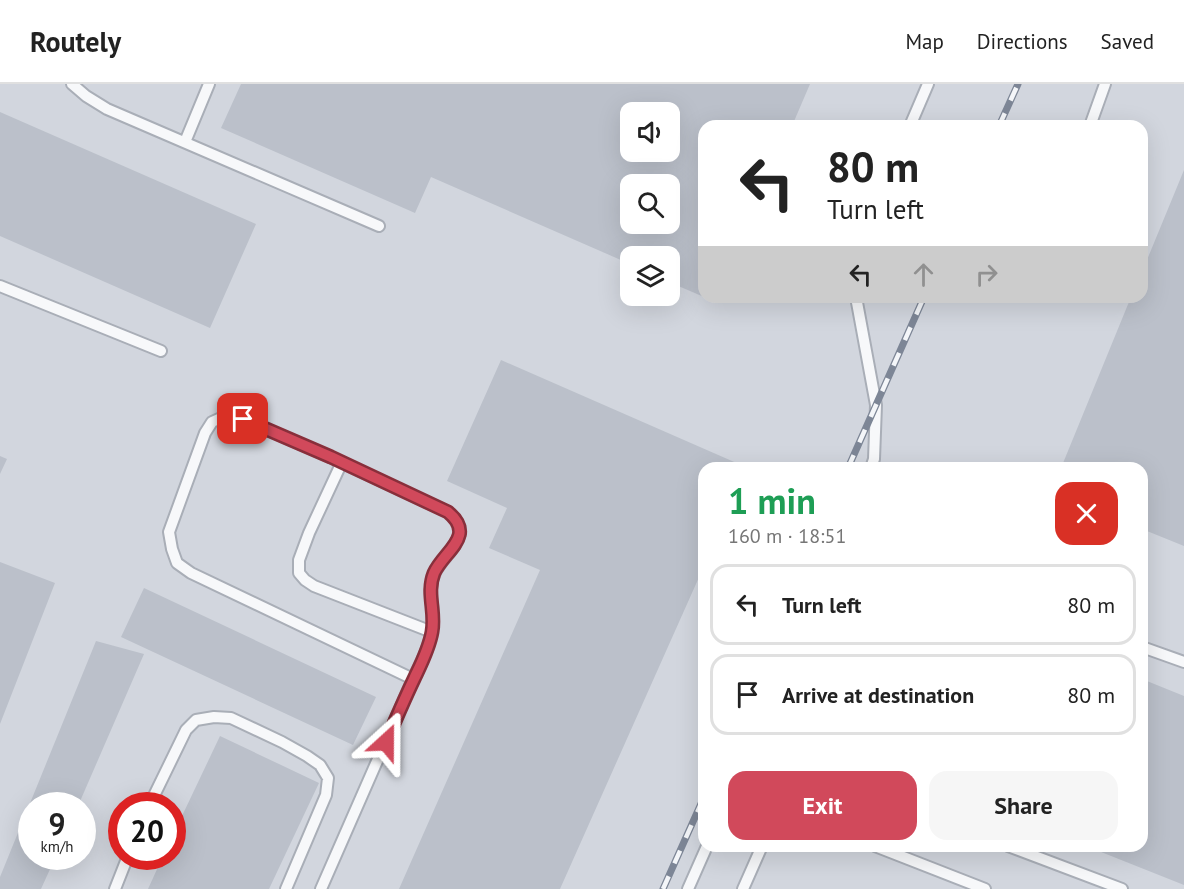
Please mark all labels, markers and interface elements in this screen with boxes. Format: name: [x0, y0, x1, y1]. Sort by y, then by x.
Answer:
text: Routely: [30, 23, 121, 60]
text: Map: [905, 28, 944, 55]
text: Directions: [977, 28, 1068, 55]
text: Saved: [1101, 28, 1154, 55]
map controls: [620, 102, 680, 306]
button: sound: [620, 102, 680, 162]
text: 80 m: [827, 139, 919, 194]
icon: left: [728, 144, 806, 222]
button: search: [620, 174, 680, 234]
text: Turn left: [827, 192, 924, 226]
button: layers: [620, 246, 680, 306]
icon: left: [844, 258, 877, 291]
icon: ahead: [907, 258, 940, 291]
icon: right: [970, 258, 1003, 291]
pin: [217, 393, 268, 444]
icon: arrive: [226, 402, 259, 435]
text: 1 min: [728, 477, 816, 524]
button: close: [1055, 482, 1118, 545]
text: 160 m · 18:51: [728, 523, 846, 549]
icon: left: [731, 588, 764, 621]
text: Turn left: [782, 591, 862, 619]
text: 80 m: [1067, 591, 1115, 619]
icon: arrive: [731, 678, 764, 711]
text: Arrive at destination: [782, 681, 974, 709]
text: 80 m: [1067, 681, 1115, 709]
position arrow: [354, 710, 418, 774]
button: Exit: [728, 771, 917, 840]
button: Share: [929, 771, 1118, 840]
speed limit sign: 20: [108, 792, 186, 870]
text: 9: [48, 804, 66, 843]
text: km/h: [41, 837, 73, 856]

